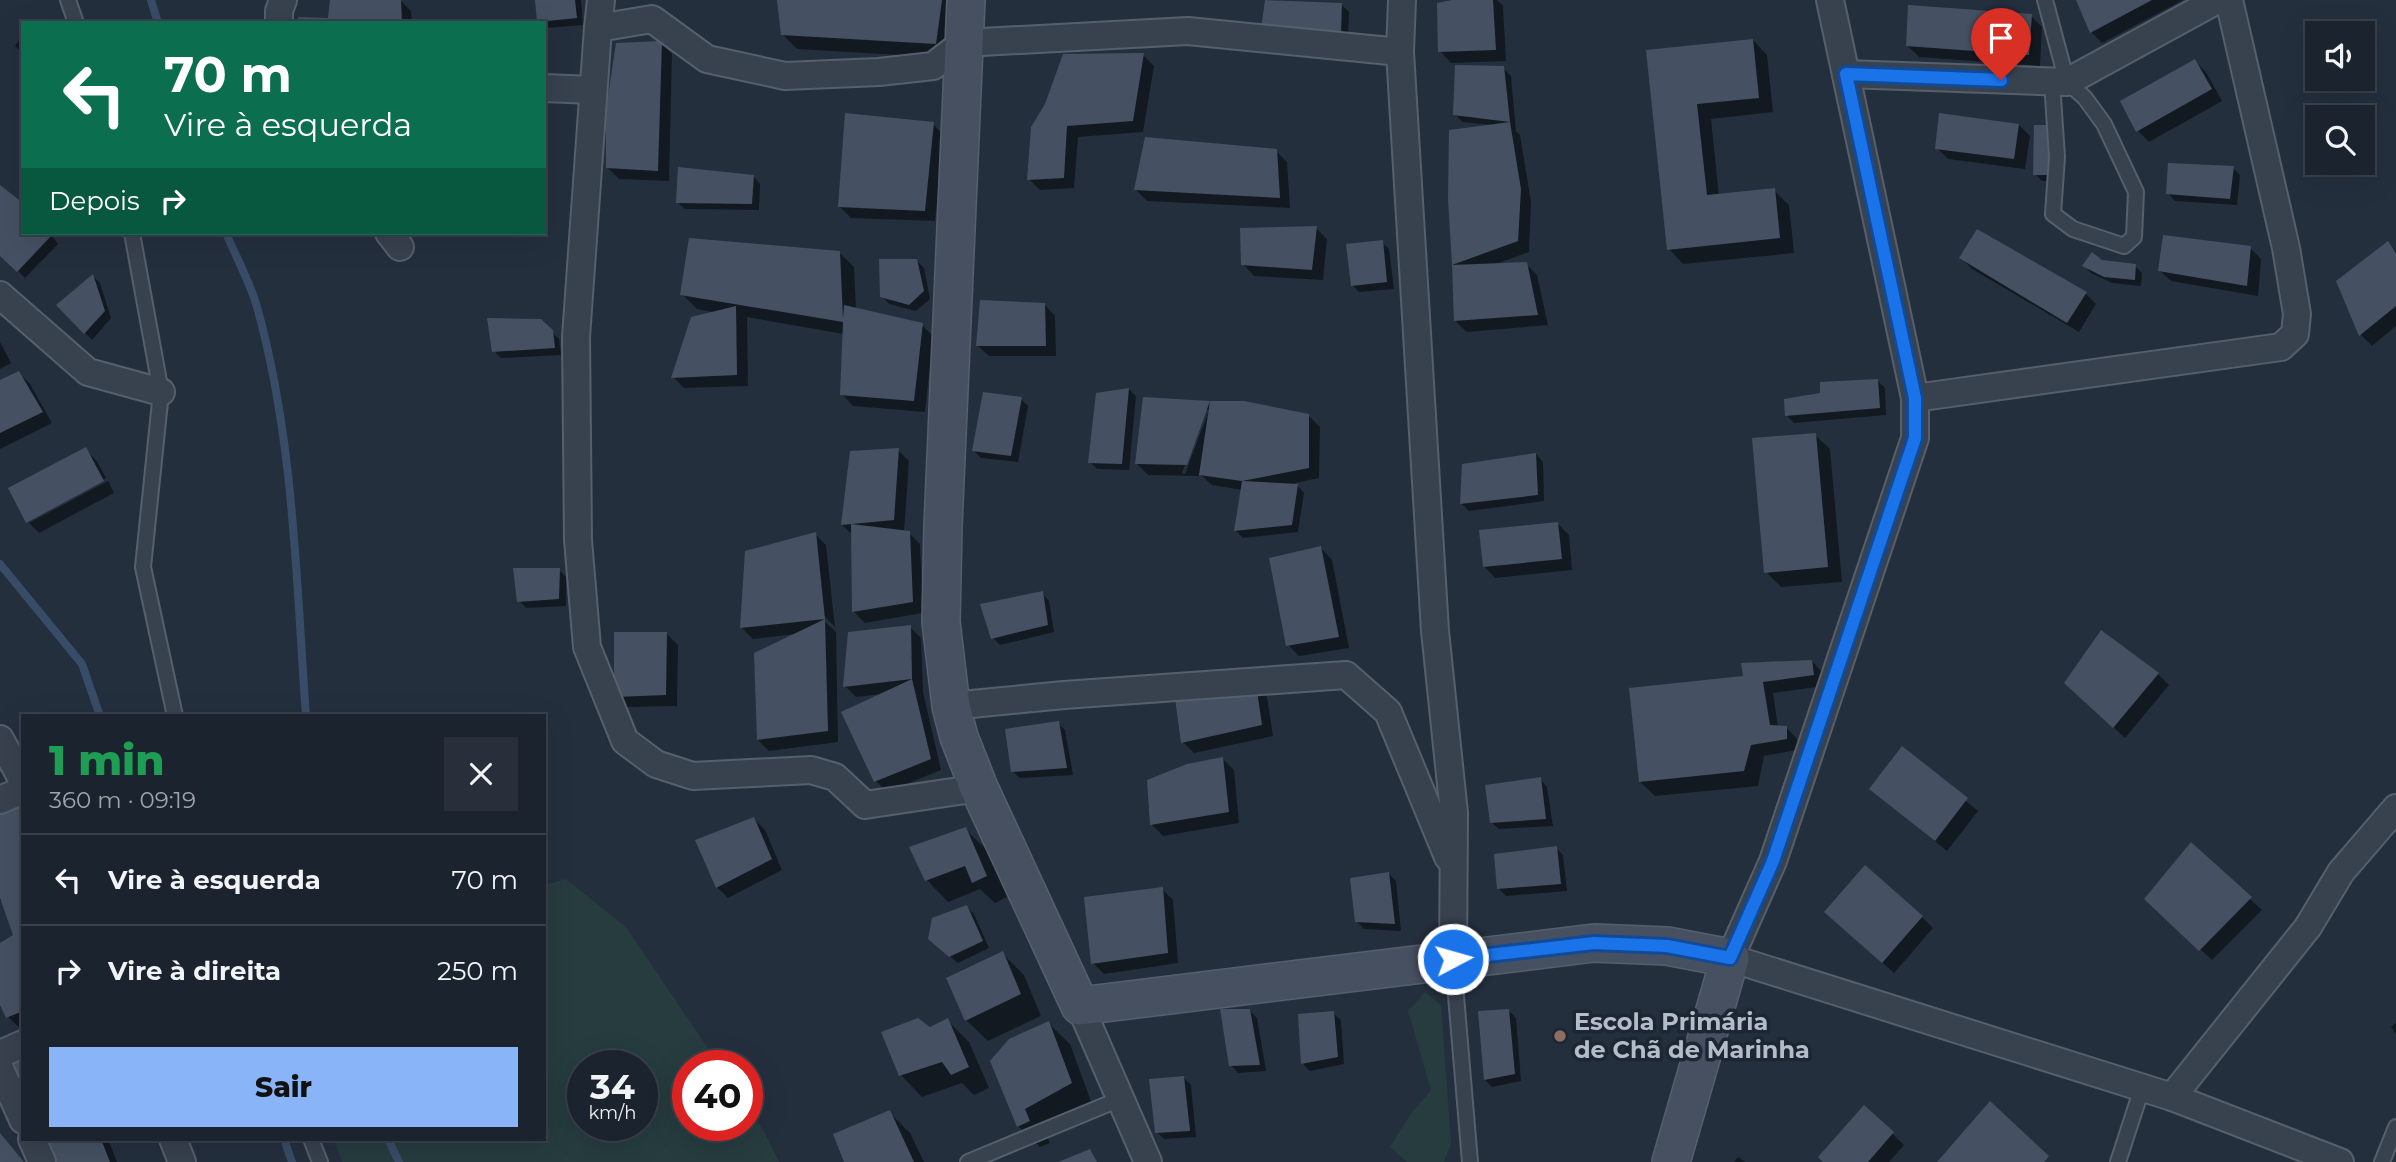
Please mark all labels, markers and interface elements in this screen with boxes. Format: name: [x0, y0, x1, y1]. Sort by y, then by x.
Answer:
pin: [1971, 8, 2031, 80]
icon: arrive: [1982, 19, 2020, 57]
map controls: [2305, 21, 2375, 175]
button: sound: [2305, 21, 2375, 91]
text: 70 m: [164, 45, 292, 104]
icon: left: [49, 49, 140, 140]
text: Vire à esquerda: [164, 105, 412, 144]
button: search: [2305, 105, 2375, 175]
icon: right: [154, 182, 192, 220]
text: Depois: [49, 185, 140, 217]
text: 1 min: [49, 734, 165, 786]
button: close: [444, 737, 518, 811]
text: 360 m · 09:19: [49, 786, 196, 814]
icon: left: [49, 861, 87, 899]
text: Vire à esquerda: [108, 864, 321, 896]
text: 70 m: [452, 864, 518, 896]
position arrow: [1416, 922, 1490, 996]
icon: right: [49, 952, 87, 990]
text: Vire à direita: [108, 955, 281, 987]
text: 250 m: [437, 955, 518, 987]
place label: Escola Primária de Chã de Marinha: [1574, 1007, 1810, 1064]
marker: Escola Primária de Chã de Marinha: [1552, 1028, 1568, 1044]
button: Sair: [49, 1047, 518, 1127]
speed limit sign: 40: [672, 1050, 763, 1141]
text: 34: [590, 1065, 635, 1108]
text: km/h: [588, 1102, 637, 1124]

